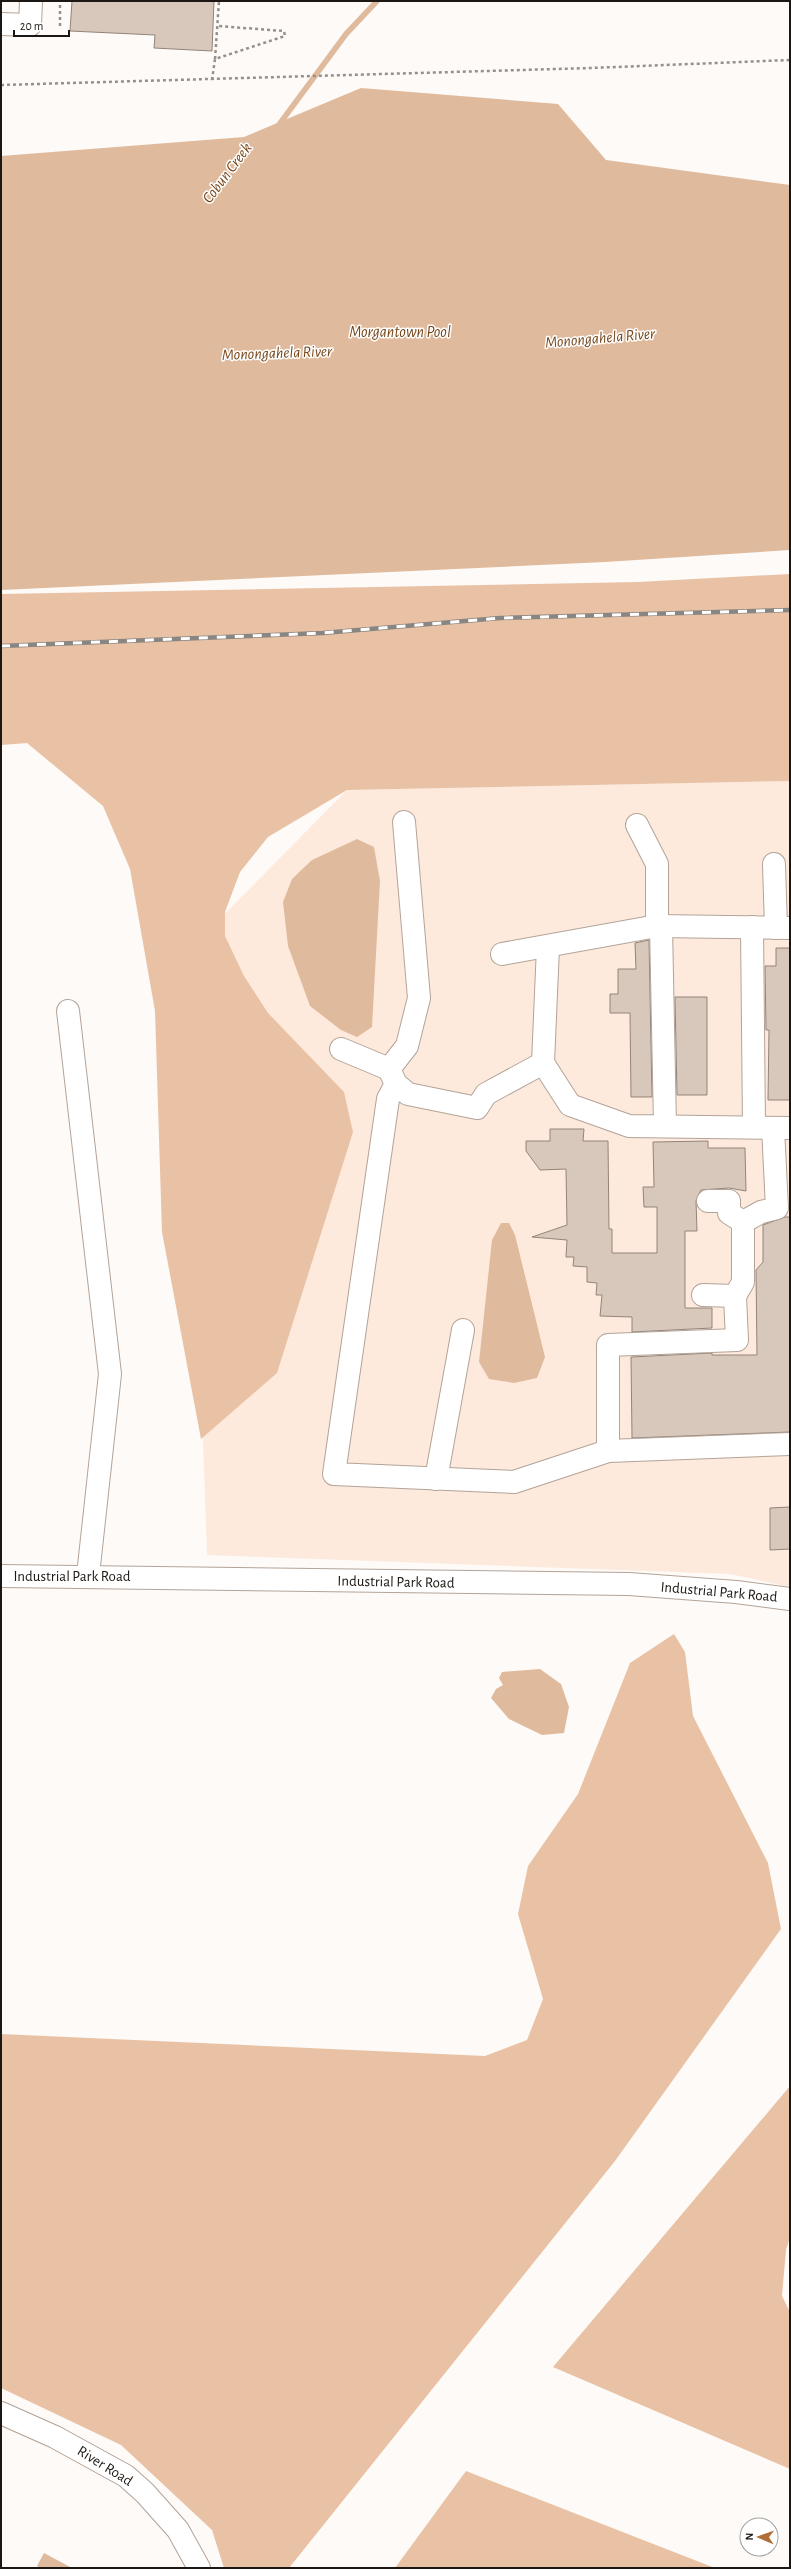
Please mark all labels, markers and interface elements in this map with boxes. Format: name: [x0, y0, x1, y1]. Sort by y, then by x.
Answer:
scale bar: [14, 12, 69, 38]
text: 20 m: [20, 20, 43, 32]
water label: Cobun Creek: [199, 140, 255, 206]
water label: Morgantown Pool: [349, 324, 451, 340]
water label: Monongahela River: [544, 325, 656, 351]
water label: Monongahela River: [222, 343, 333, 363]
street label: Industrial Park Road: [13, 1569, 131, 1584]
street label: Industrial Park Road: [337, 1573, 455, 1591]
street label: Industrial Park Road: [660, 1579, 778, 1605]
street label: River Road: [75, 2443, 136, 2489]
north arrow: [739, 2517, 779, 2557]
text: N: [744, 2533, 755, 2541]

